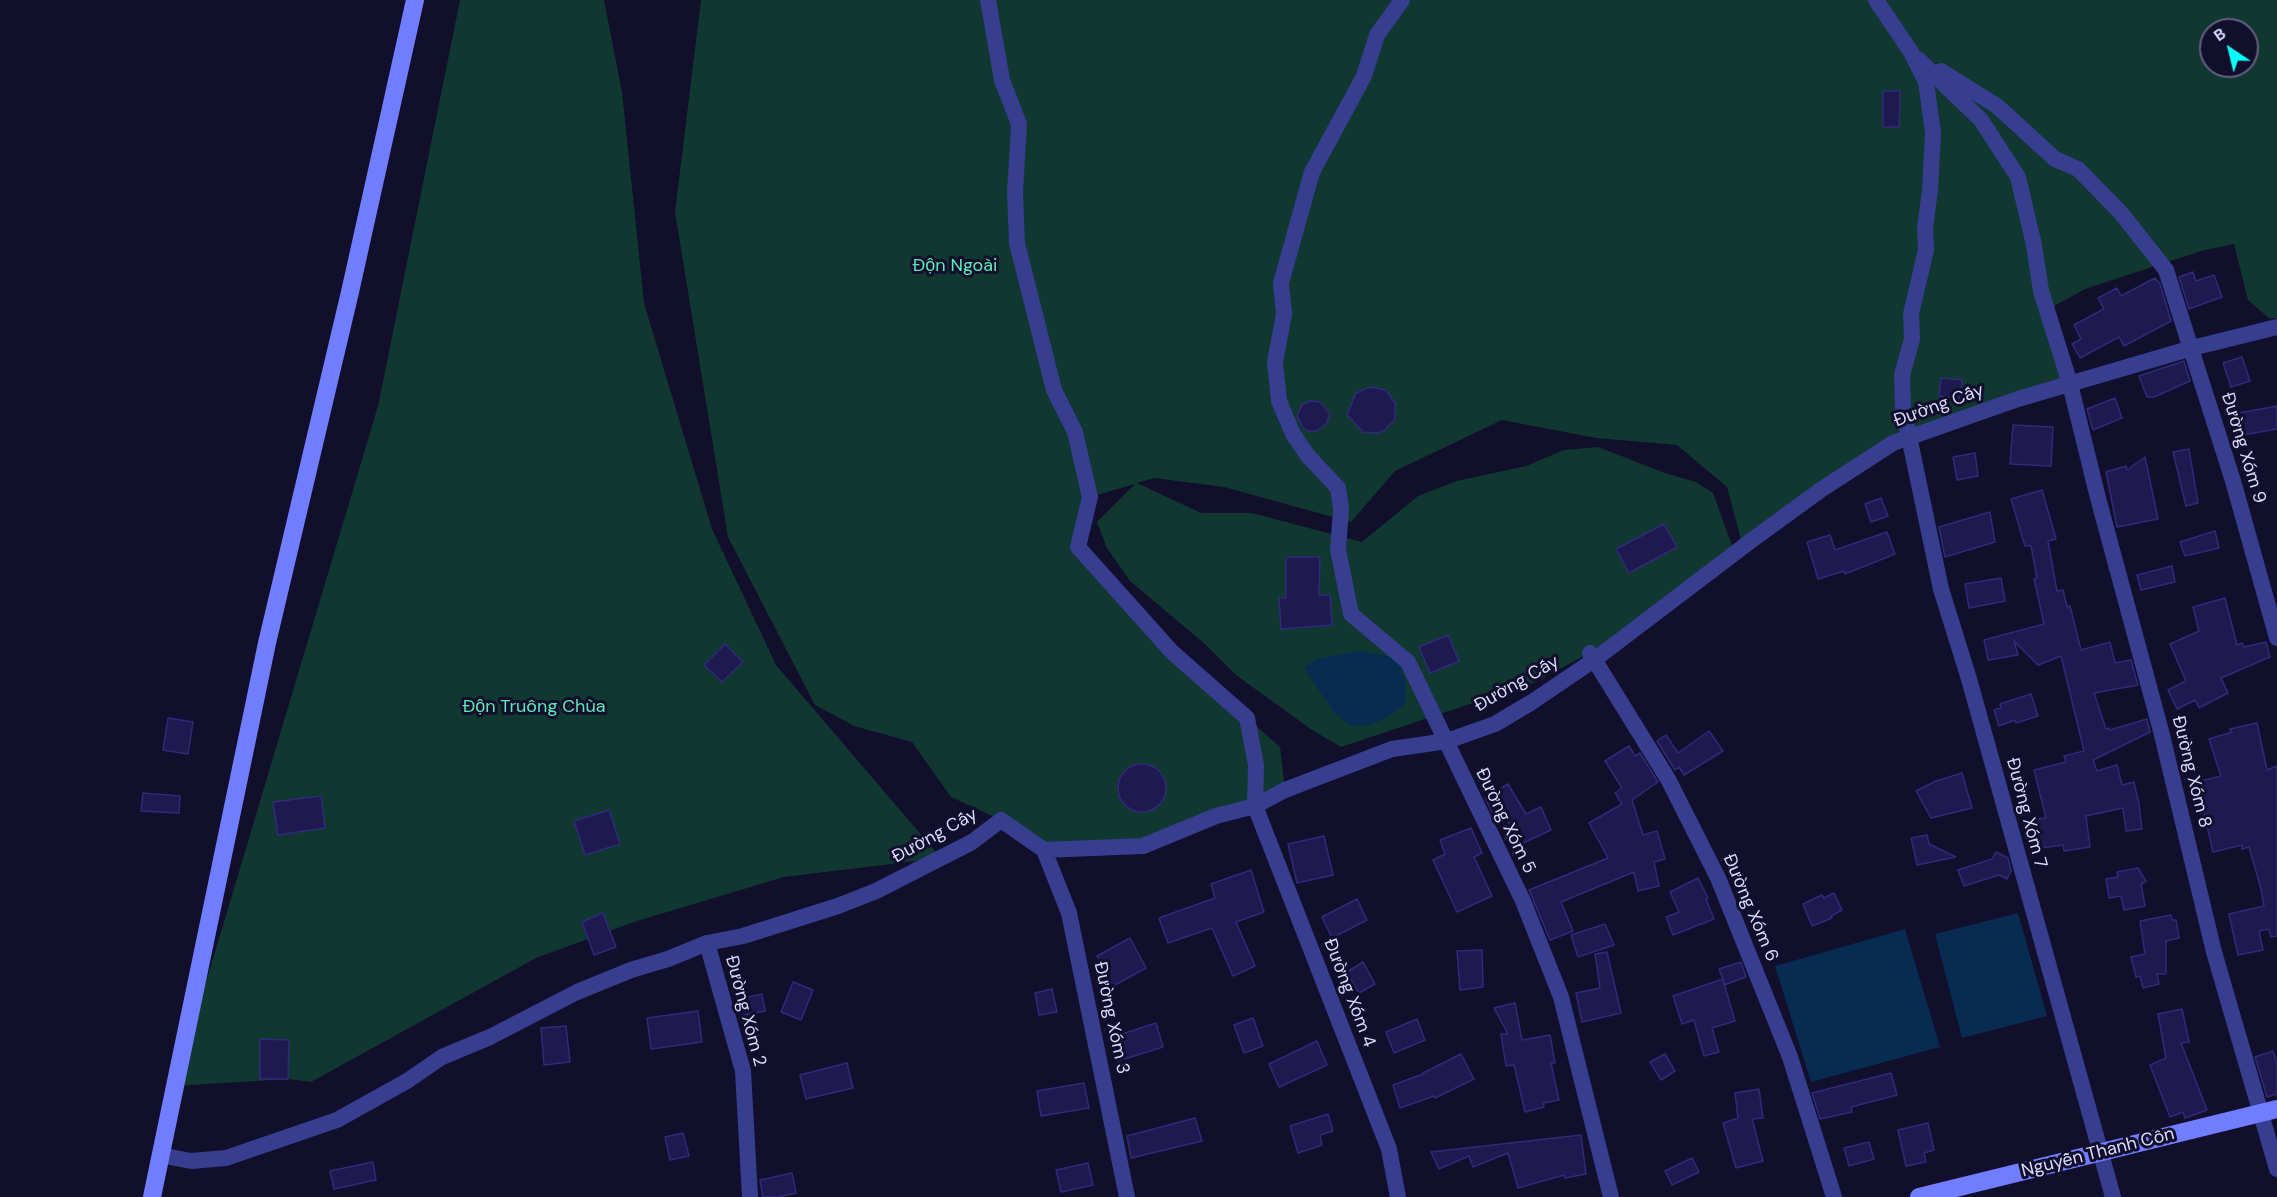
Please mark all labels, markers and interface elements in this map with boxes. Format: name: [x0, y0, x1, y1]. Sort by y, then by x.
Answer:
north arrow: [2199, 18, 2259, 78]
text: B: [2209, 23, 2230, 46]
park label: Độn Ngoài: [913, 255, 997, 277]
street label: Đường Cấy: [1891, 380, 1987, 432]
street label: Đường Xóm 9: [2216, 390, 2270, 506]
street label: Đường Cấy: [1471, 651, 1563, 717]
park label: Độn Truông Chùa: [462, 696, 606, 718]
street label: Đường Xóm 8: [2167, 714, 2215, 830]
street label: Đường Xóm 7: [2001, 756, 2051, 870]
street label: Đường Xóm 5: [1470, 765, 1540, 877]
street label: Đường Cấy: [889, 804, 981, 868]
street label: Đường Xóm 6: [1718, 851, 1782, 965]
street label: Đường Xóm 4: [1318, 936, 1380, 1050]
street label: Đường Xóm 2: [720, 953, 770, 1069]
street label: Đường Xóm 3: [1089, 960, 1133, 1076]
street label: Nguyễn Thanh Côn: [2019, 1124, 2177, 1182]

